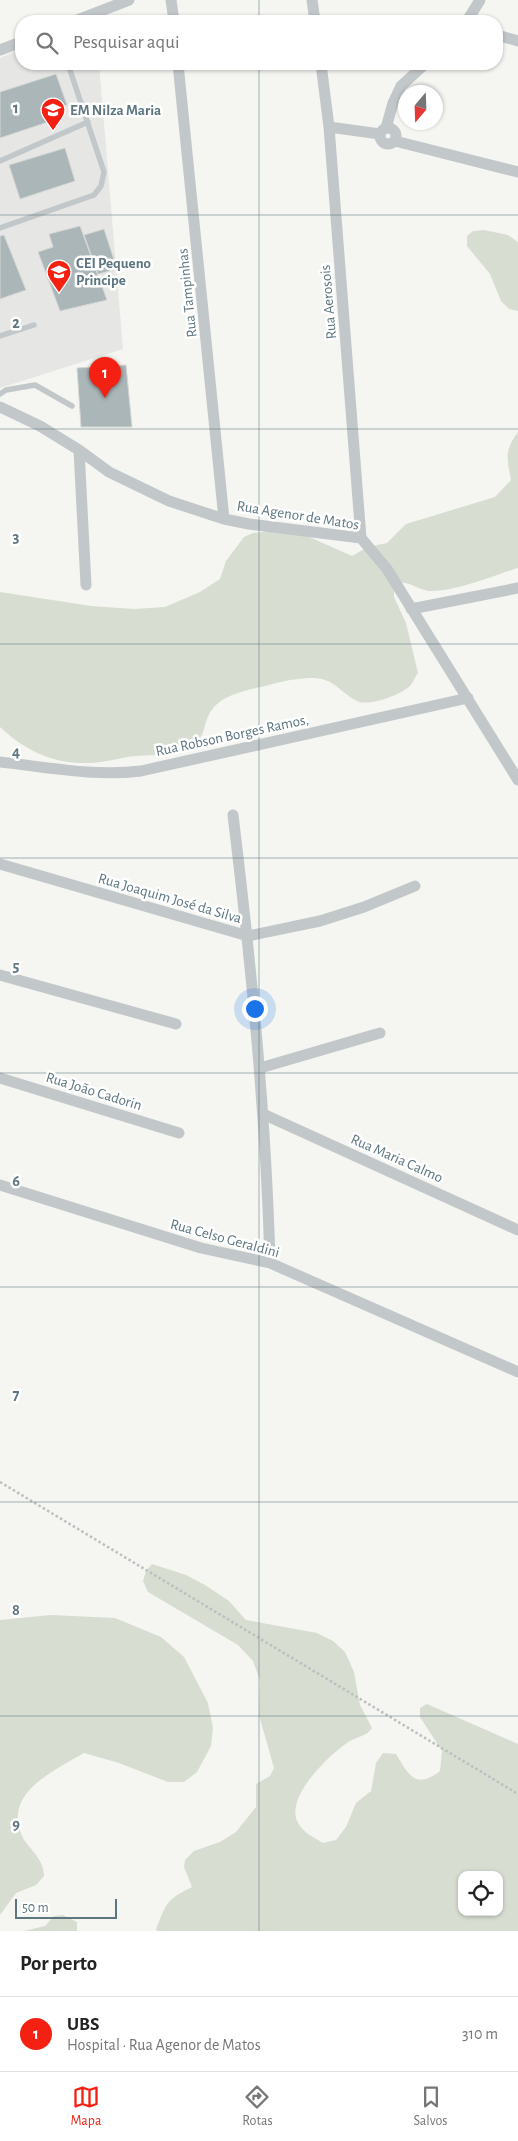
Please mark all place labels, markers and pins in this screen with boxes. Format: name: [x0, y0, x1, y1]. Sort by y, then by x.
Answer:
school or university icon: EM Nilza Maria: [40, 97, 66, 131]
place label: EM Nilza Maria: [70, 103, 161, 118]
place label: CEI Pequeno Principe: [76, 256, 151, 288]
school or university icon: CEI Pequeno Principe: [46, 259, 72, 293]
pin: 1: [89, 357, 121, 398]

